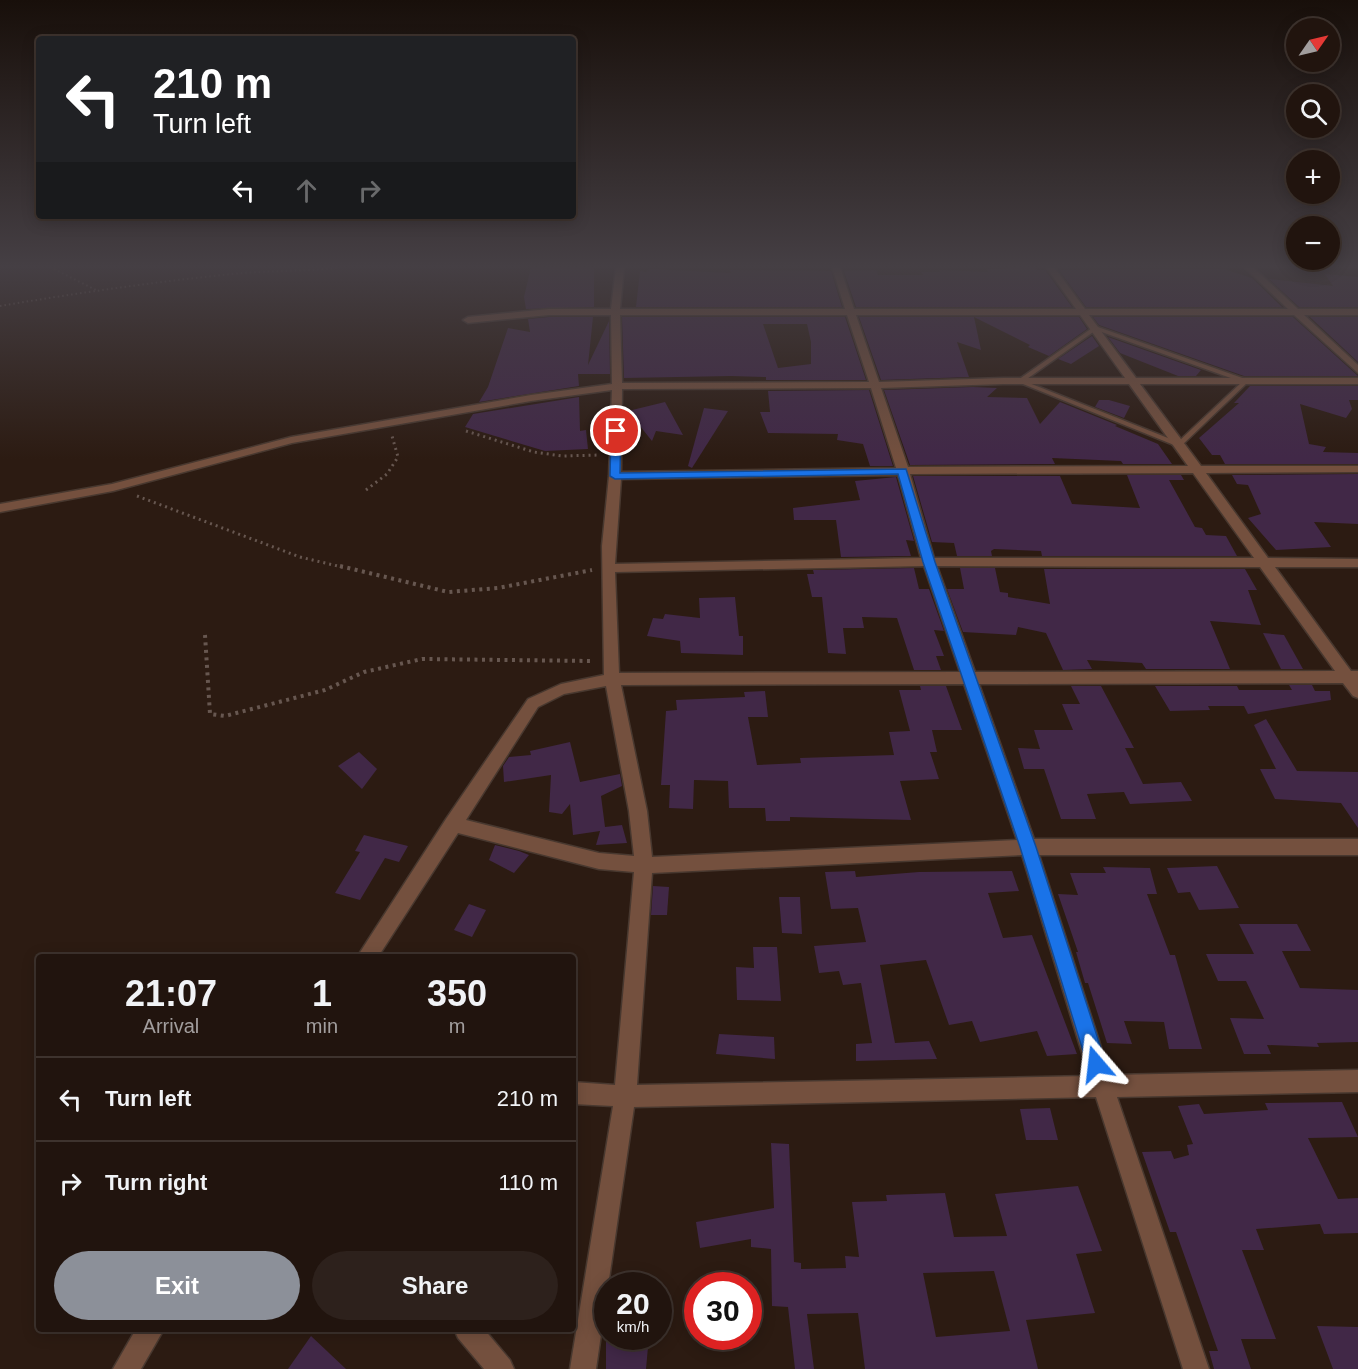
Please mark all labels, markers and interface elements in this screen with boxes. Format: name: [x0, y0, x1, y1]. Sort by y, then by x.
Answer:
north arrow: [1286, 18, 1340, 72]
map controls: [1286, 18, 1340, 270]
icon: left: [54, 60, 132, 138]
text: 210 m: [153, 60, 272, 107]
button: search: [1286, 84, 1340, 138]
text: Turn left: [153, 109, 251, 139]
button: +: [1286, 150, 1340, 204]
icon: left: [227, 174, 260, 207]
icon: ahead: [290, 174, 323, 207]
icon: right: [353, 174, 386, 207]
button: −: [1286, 216, 1340, 270]
pin: [590, 405, 641, 456]
icon: arrive: [599, 414, 632, 447]
text: 21:07: [125, 973, 217, 1014]
text: 1: [312, 973, 332, 1014]
text: 350: [427, 973, 487, 1014]
text: Arrival: [143, 1015, 199, 1037]
text: min: [306, 1015, 338, 1037]
text: m: [449, 1015, 465, 1037]
position arrow: [1064, 1032, 1128, 1096]
icon: left: [54, 1083, 87, 1116]
text: Turn left: [105, 1086, 191, 1111]
text: 210 m: [497, 1086, 558, 1111]
icon: right: [54, 1167, 87, 1200]
text: Turn right: [105, 1170, 207, 1195]
text: 110 m: [498, 1170, 558, 1195]
button: Exit: [54, 1251, 300, 1320]
button: Share: [312, 1251, 558, 1320]
speed limit sign: 30: [684, 1272, 762, 1350]
text: 20: [616, 1287, 650, 1320]
text: km/h: [617, 1318, 649, 1335]

